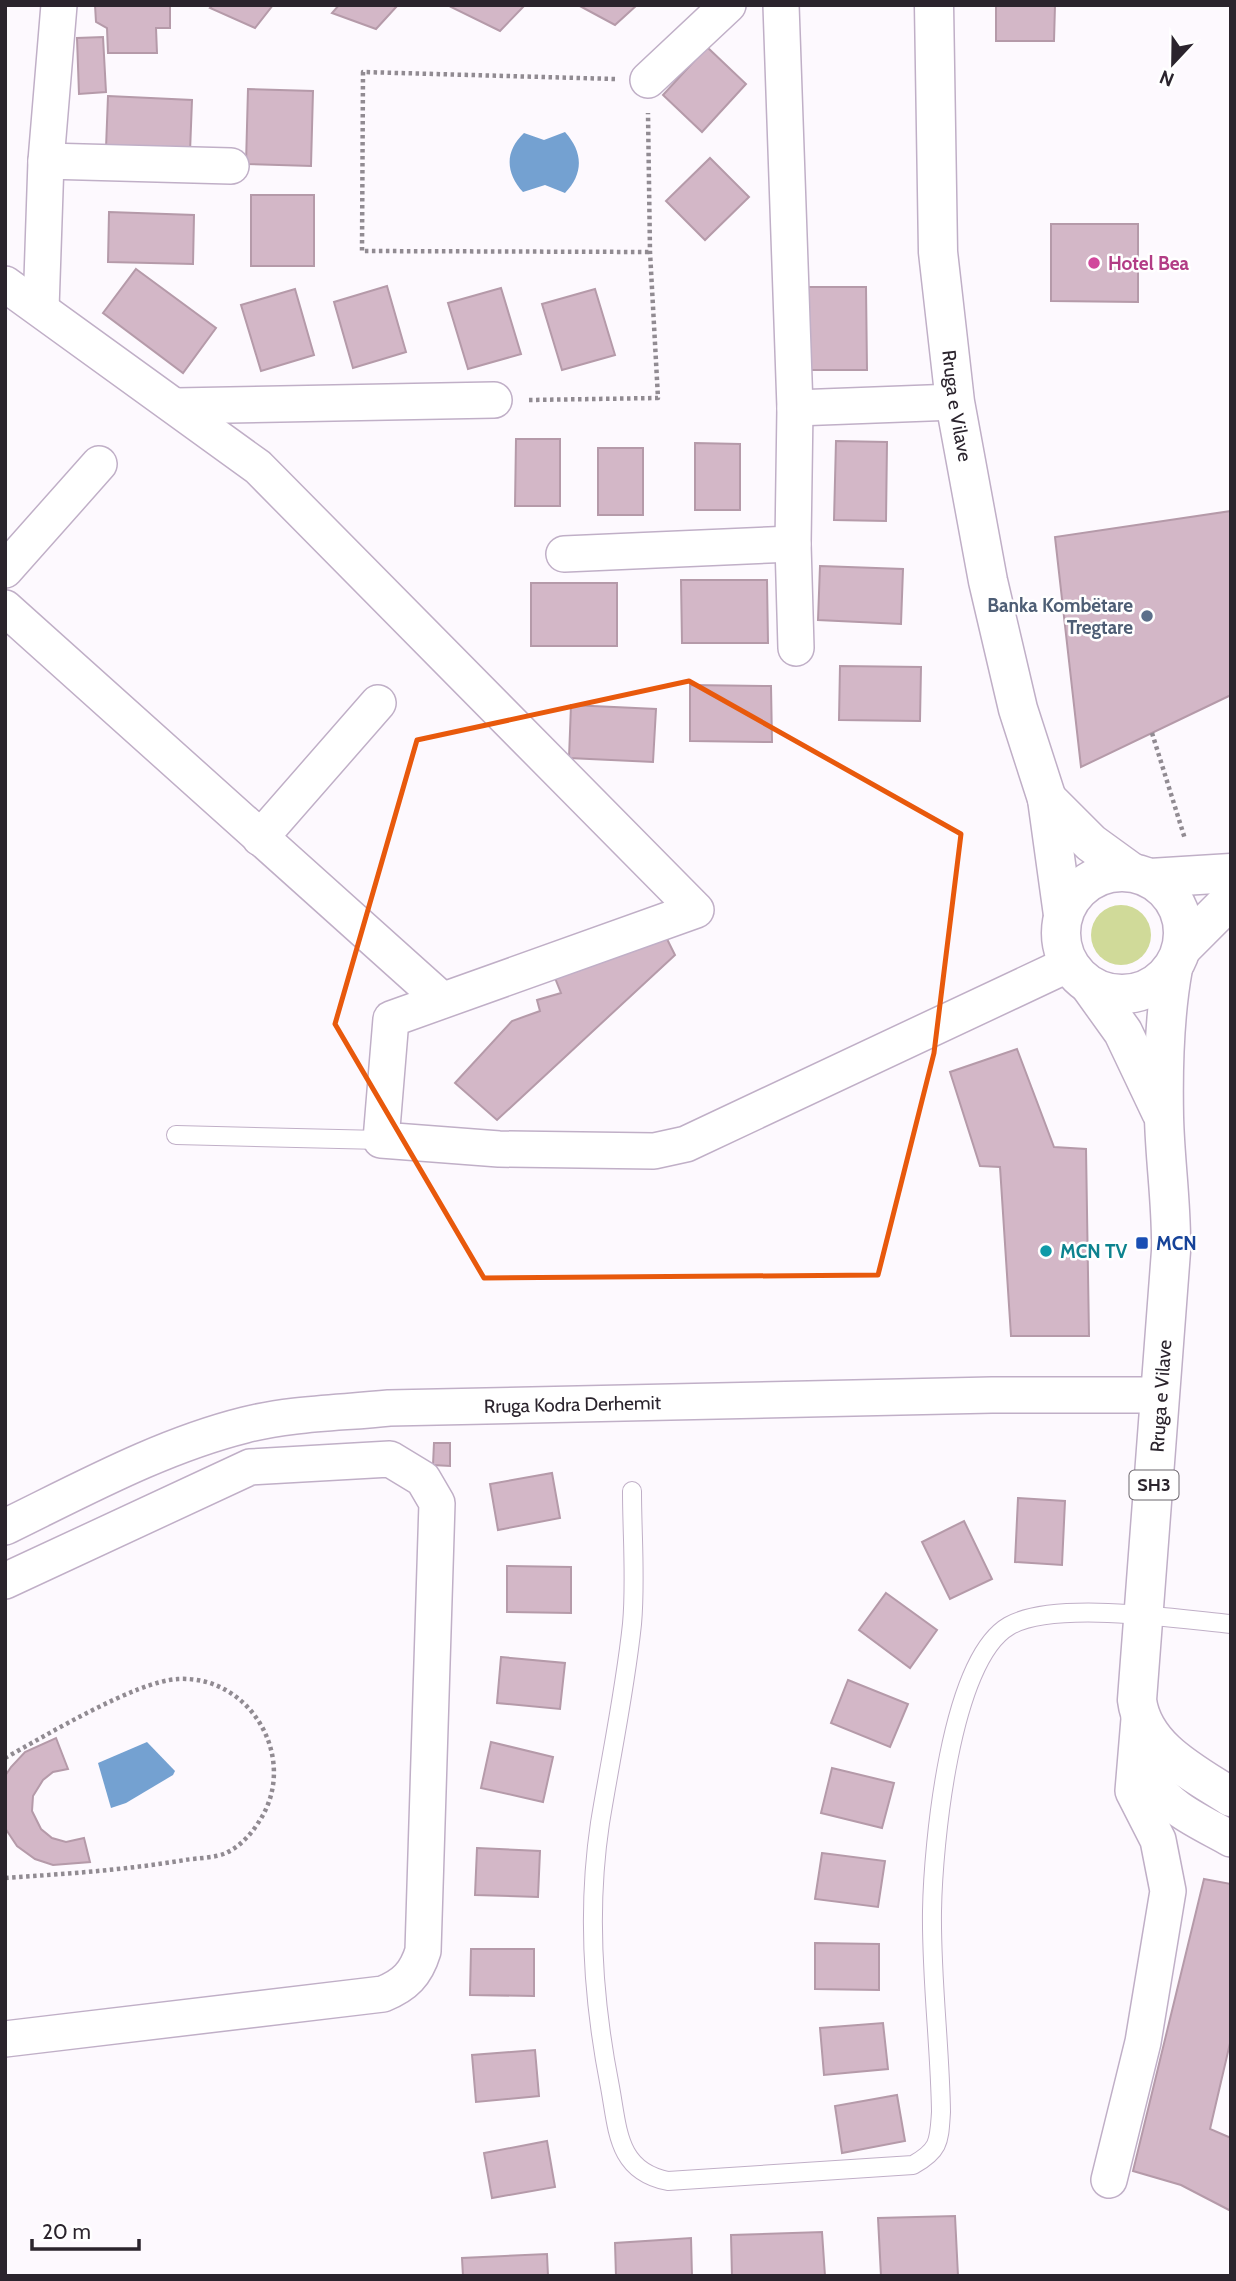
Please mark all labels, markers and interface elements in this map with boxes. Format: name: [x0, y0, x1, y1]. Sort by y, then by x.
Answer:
north arrow: [1138, 28, 1208, 98]
text: N: [1156, 65, 1177, 91]
place label: Hotel Bea: [1108, 252, 1190, 275]
marker: Hotel Bea: [1086, 255, 1102, 271]
street label: Rruga e Vilave: [938, 349, 977, 464]
place label: Banka Kombëtare Tregtare: [987, 594, 1133, 639]
marker: Banka Kombëtare Tregtare: [1139, 608, 1155, 624]
place label: MCN: [1156, 1232, 1197, 1255]
marker: MCN: [1134, 1235, 1150, 1251]
place label: MCN TV: [1060, 1240, 1128, 1263]
marker: MCN TV: [1038, 1243, 1054, 1259]
street label: Rruga e Vilave: [1146, 1339, 1176, 1453]
street label: Rruga Kodra Derhemit: [484, 1391, 662, 1417]
road number: SH3: [1130, 1470, 1178, 1500]
scale bar: [32, 2208, 138, 2252]
text: 20 m: [42, 2219, 91, 2244]

